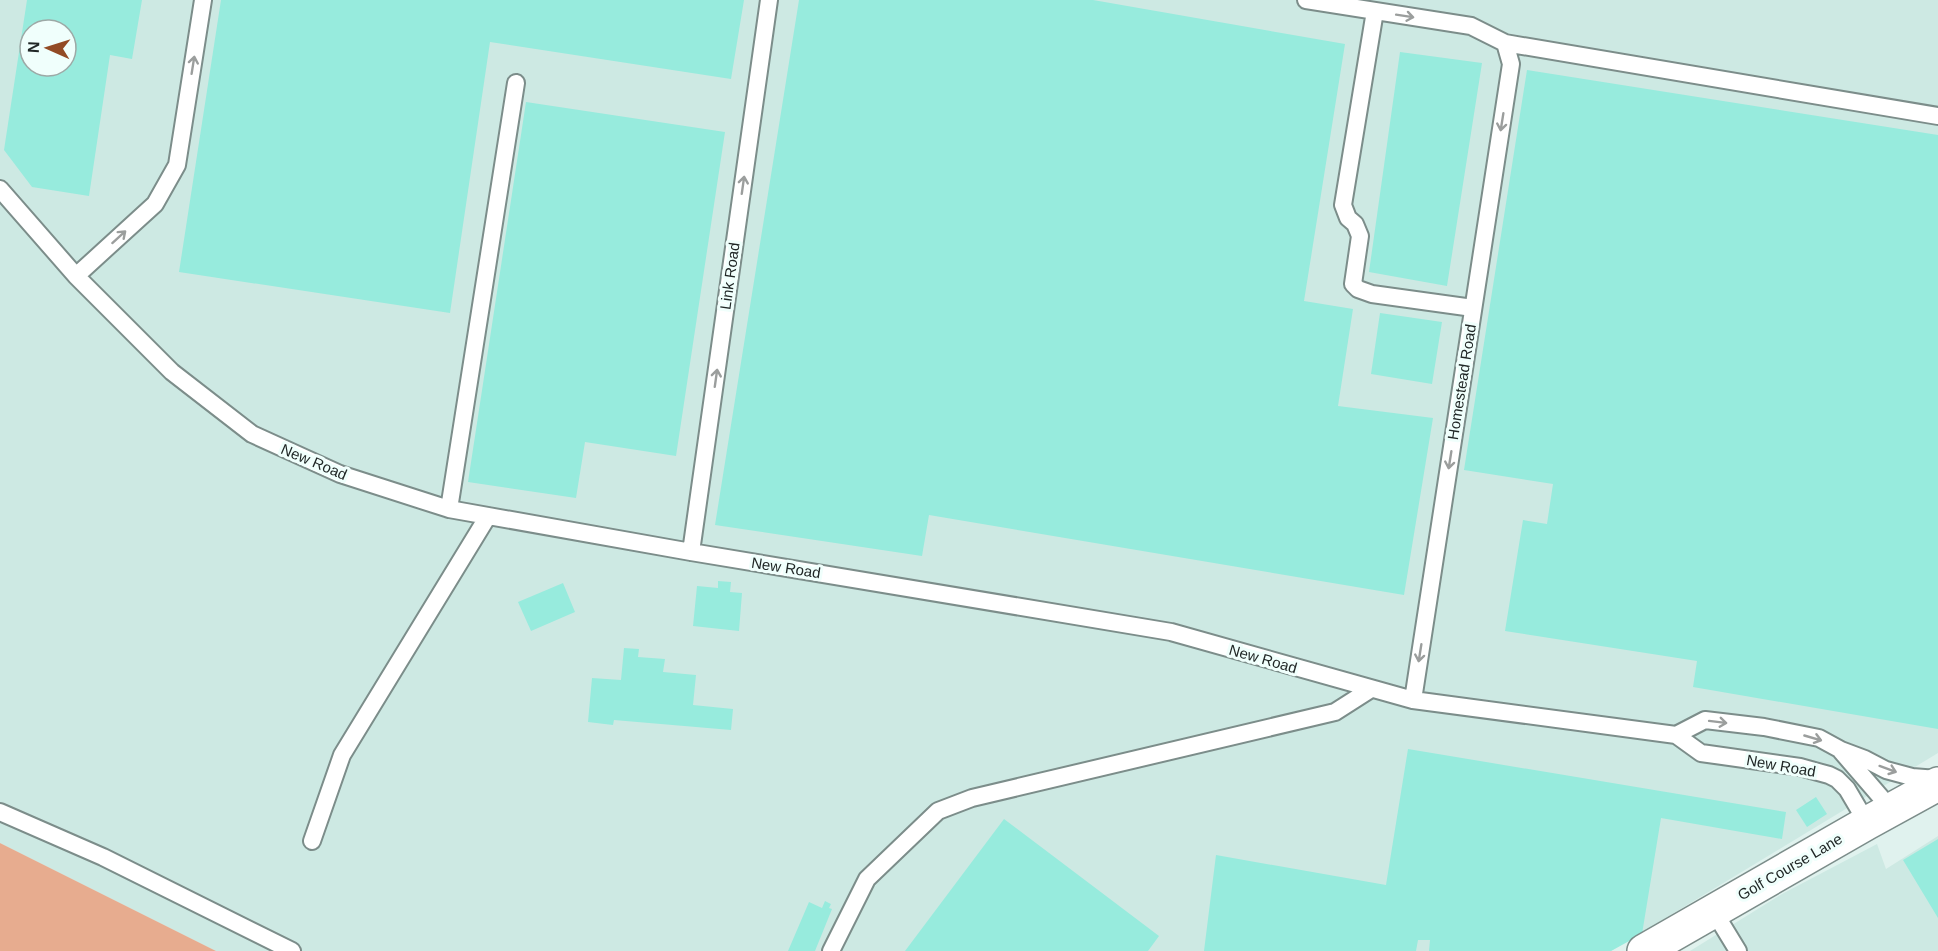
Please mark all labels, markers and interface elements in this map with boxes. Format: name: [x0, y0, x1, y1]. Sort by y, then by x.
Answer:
one-way arrow: [1395, 11, 1415, 22]
north arrow: [18, 18, 78, 78]
text: N: [25, 41, 42, 53]
one-way arrow: [188, 56, 199, 75]
one-way arrow: [1496, 112, 1507, 131]
one-way arrow: [738, 176, 749, 195]
one-way arrow: [111, 230, 126, 244]
street label: Link Road: [716, 241, 743, 311]
street label: Homestead Road: [1444, 323, 1479, 441]
one-way arrow: [711, 369, 722, 388]
street label: New Road: [279, 440, 350, 483]
one-way arrow: [1444, 450, 1455, 469]
street label: New Road: [750, 554, 822, 581]
street label: New Road: [1227, 641, 1299, 676]
one-way arrow: [1415, 642, 1426, 662]
one-way arrow: [1708, 716, 1728, 727]
one-way arrow: [1803, 733, 1822, 744]
street label: New Road: [1745, 751, 1817, 780]
one-way arrow: [1878, 765, 1897, 776]
street label: Golf Course Lane: [1735, 830, 1845, 903]

